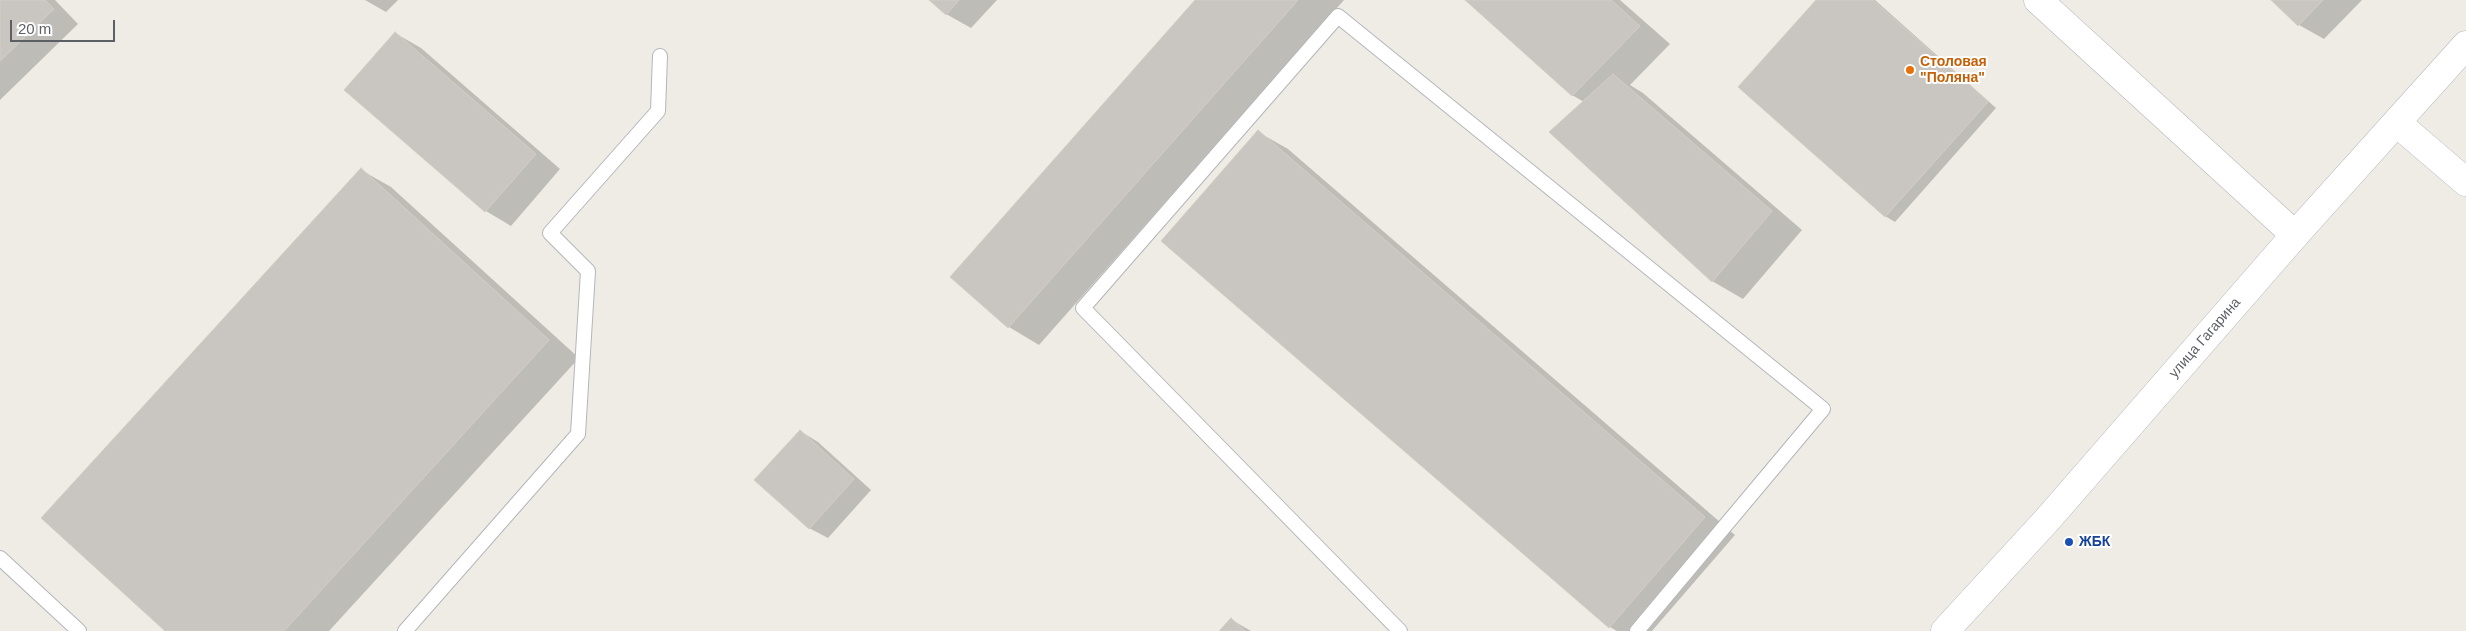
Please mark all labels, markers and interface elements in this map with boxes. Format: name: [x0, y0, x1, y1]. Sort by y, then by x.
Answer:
scale bar: [12, 10, 118, 42]
text: 20 m: [18, 20, 51, 37]
place label: Столовая "Поляна": [1920, 54, 1987, 86]
marker: Столовая "Поляна": [1904, 64, 1916, 76]
street label: улица Гагарина: [2166, 295, 2244, 381]
place label: ЖБК: [2079, 534, 2110, 550]
marker: ЖБК: [2063, 536, 2075, 548]

